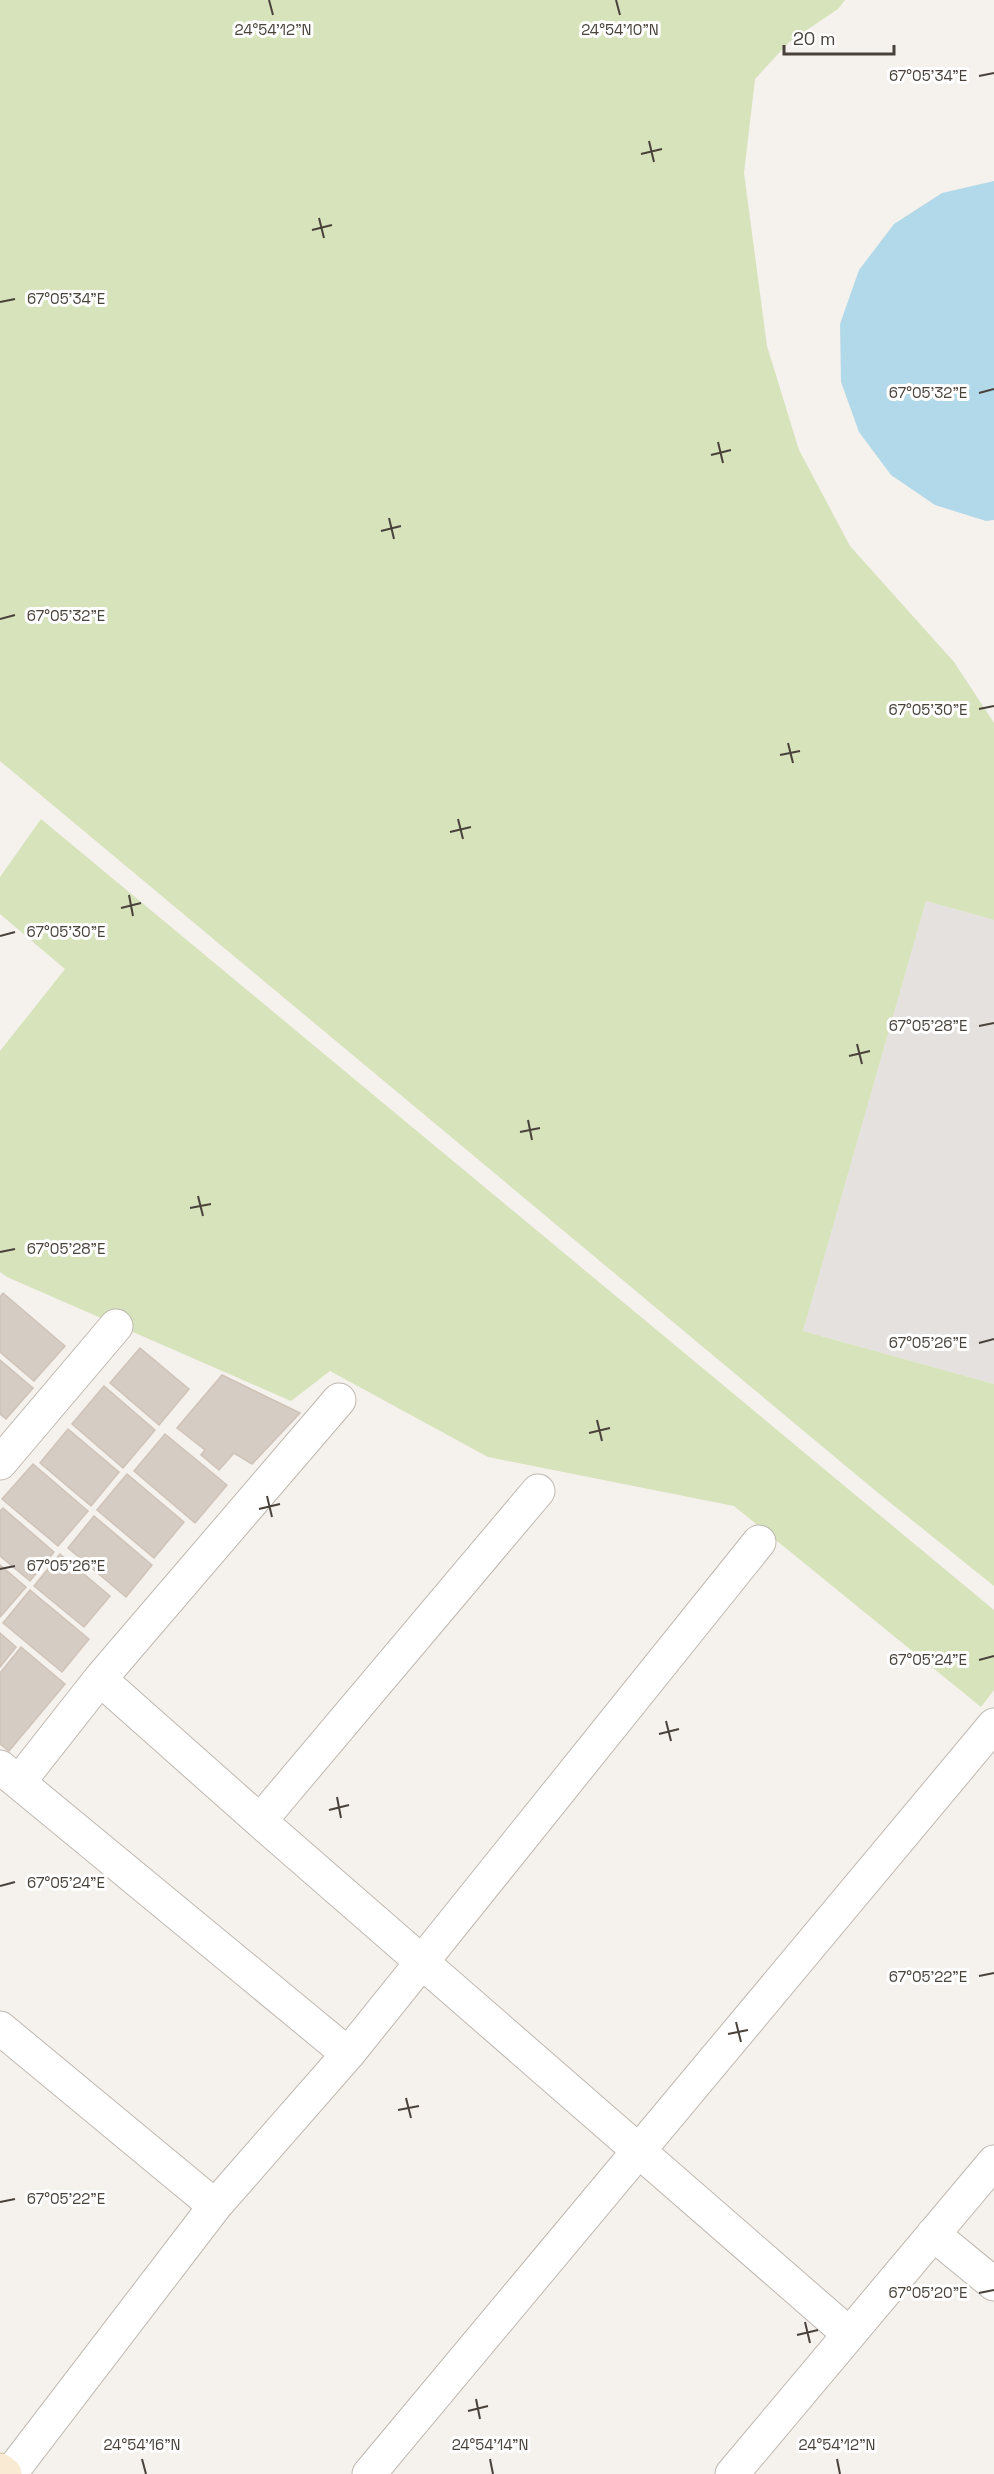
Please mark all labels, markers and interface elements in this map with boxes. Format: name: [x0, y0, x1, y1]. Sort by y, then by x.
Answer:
scale bar: [784, 18, 894, 56]
text: 24°54'12"N: [235, 20, 311, 39]
text: 24°54'10"N: [581, 20, 659, 39]
text: 20 m: [793, 27, 836, 50]
text: 67°05'34"E: [889, 66, 967, 85]
text: 67°05'34"E: [27, 289, 105, 308]
text: 67°05'32"E: [889, 383, 967, 402]
text: 67°05'32"E: [27, 606, 105, 625]
text: 67°05'30"E: [889, 700, 968, 719]
text: 67°05'30"E: [27, 922, 106, 941]
text: 67°05'28"E: [889, 1016, 967, 1035]
text: 67°05'28"E: [27, 1239, 105, 1258]
text: 67°05'26"E: [889, 1333, 967, 1352]
text: 67°05'26"E: [27, 1556, 105, 1575]
text: 67°05'24"E: [889, 1650, 967, 1669]
text: 67°05'24"E: [27, 1873, 105, 1892]
text: 67°05'22"E: [889, 1967, 967, 1986]
text: 67°05'22"E: [27, 2189, 105, 2208]
text: 67°05'20"E: [889, 2283, 967, 2302]
text: 24°54'16"N: [103, 2435, 181, 2454]
text: 24°54'14"N: [452, 2435, 528, 2454]
text: 24°54'12"N: [799, 2435, 875, 2454]

